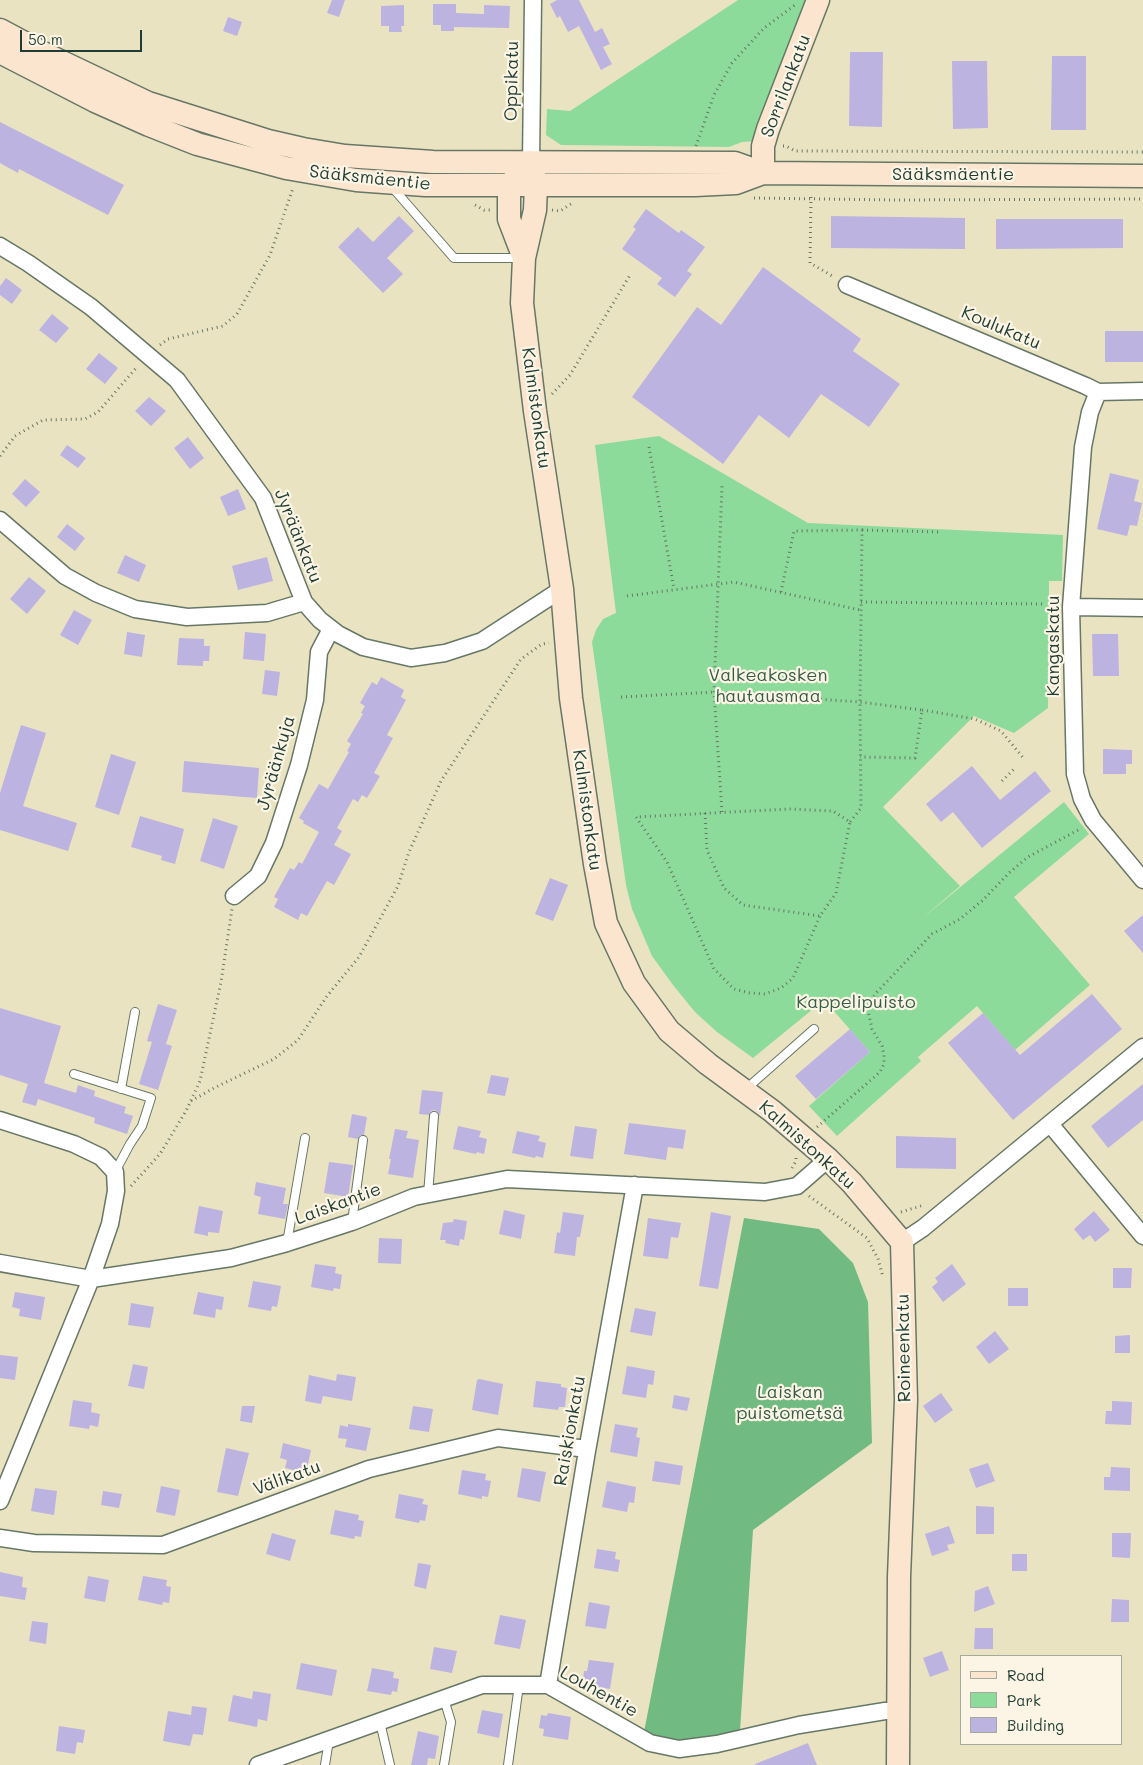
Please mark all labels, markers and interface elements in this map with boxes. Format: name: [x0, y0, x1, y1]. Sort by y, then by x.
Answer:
scale bar: [22, 20, 145, 52]
text: 50 m: [28, 29, 63, 49]
street label: Sorrilankatu: [756, 31, 816, 141]
street label: Oppikatu: [500, 41, 524, 121]
street label: Sääksmäentie: [308, 161, 432, 195]
street label: Sääksmäentie: [892, 163, 1014, 185]
street label: Koulukatu: [958, 302, 1044, 354]
street label: Kalmistonkatu: [517, 346, 555, 470]
street label: Jyräänkatu: [269, 486, 327, 586]
street label: Kangaskatu: [1042, 595, 1064, 697]
park label: Valkeakosken hautausmaa: [709, 664, 827, 706]
street label: Jyräänkuja: [252, 713, 300, 813]
street label: Kalmistonkatu: [568, 748, 606, 872]
park label: Kappelipuisto: [796, 991, 916, 1013]
street label: Kalmistonkatu: [754, 1096, 860, 1194]
street label: Laiskantie: [292, 1178, 384, 1230]
street label: Roineenkatu: [892, 1294, 916, 1402]
street label: Raiskionkatu: [550, 1374, 590, 1488]
park label: Laiskan puistometsä: [736, 1381, 844, 1424]
street label: Välikatu: [250, 1456, 324, 1500]
legend: [960, 1655, 1123, 1745]
street label: Louhentie: [556, 1662, 642, 1722]
text: Road: [1007, 1665, 1044, 1685]
text: Park: [1007, 1690, 1041, 1710]
text: Building: [1007, 1715, 1064, 1735]

